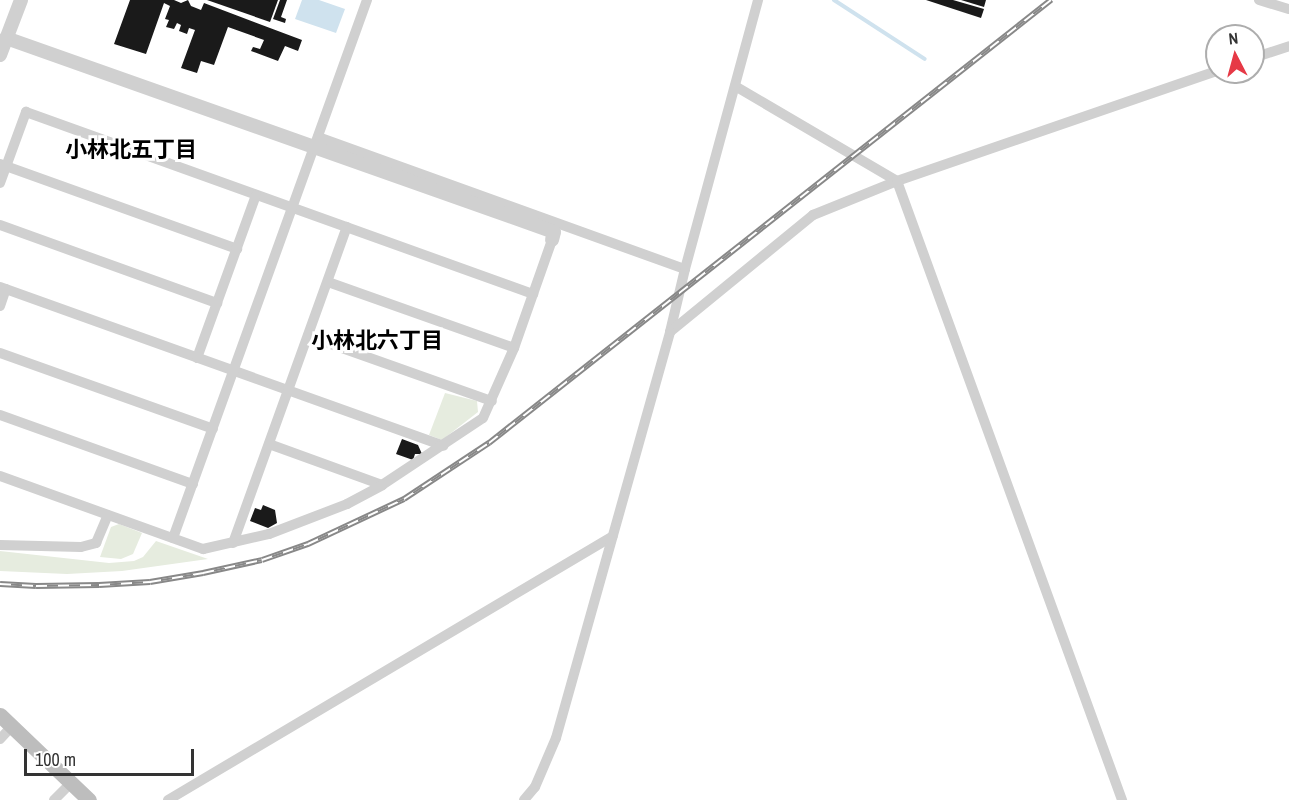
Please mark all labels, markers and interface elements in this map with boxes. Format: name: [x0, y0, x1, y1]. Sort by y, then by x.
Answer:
north arrow: [1205, 24, 1265, 84]
text: N: [1227, 27, 1239, 50]
district label: 小林北五丁目: [65, 137, 197, 163]
district label: 小林北六丁目: [311, 328, 443, 354]
scale bar: [27, 737, 196, 775]
text: 100 m: [35, 747, 76, 772]

